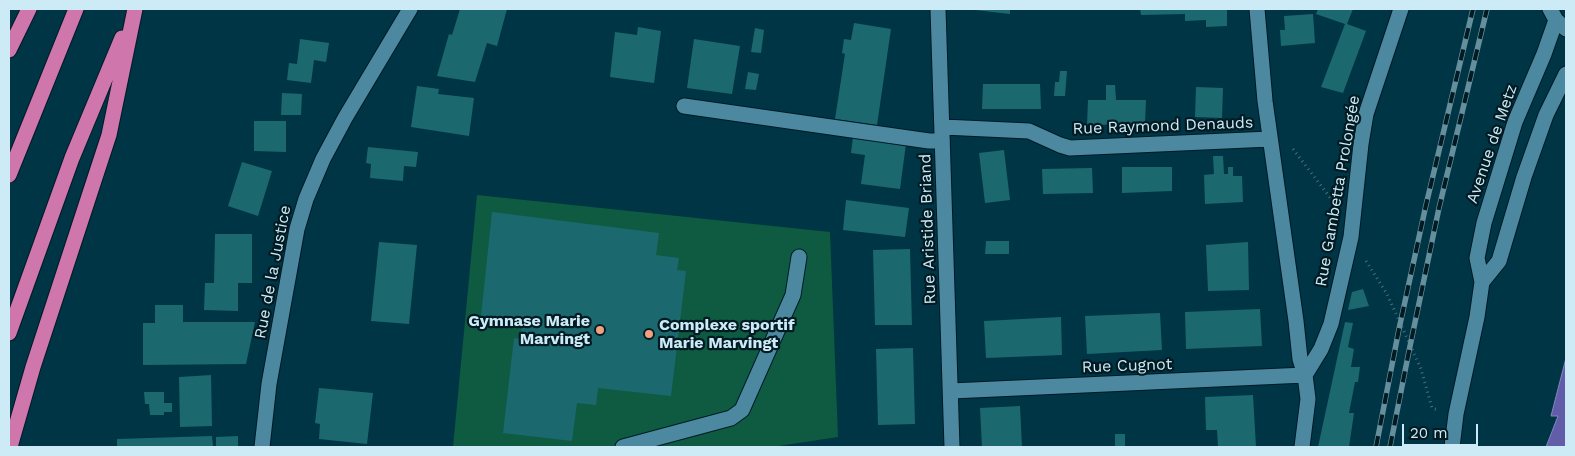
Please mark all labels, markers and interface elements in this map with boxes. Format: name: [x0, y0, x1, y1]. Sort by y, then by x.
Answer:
street label: Avenue de Metz: [1463, 82, 1521, 206]
street label: Rue Gambetta Prolongée: [1312, 94, 1364, 288]
street label: Rue Raymond Denauds: [1072, 113, 1254, 139]
street label: Rue Aristide Briand: [916, 153, 940, 305]
street label: Rue de la Justice: [251, 204, 295, 340]
place label: Gymnase Marie Marvingt: [468, 311, 590, 349]
place label: Complexe sportif Marie Marvingt: [659, 315, 795, 353]
marker: Gymnase Marie Marvingt: [594, 324, 606, 336]
marker: Complexe sportif Marie Marvingt: [643, 328, 655, 340]
street label: Rue Cugnot: [1081, 355, 1173, 377]
scale bar: [1405, 414, 1481, 446]
text: 20 m: [1410, 424, 1448, 442]

